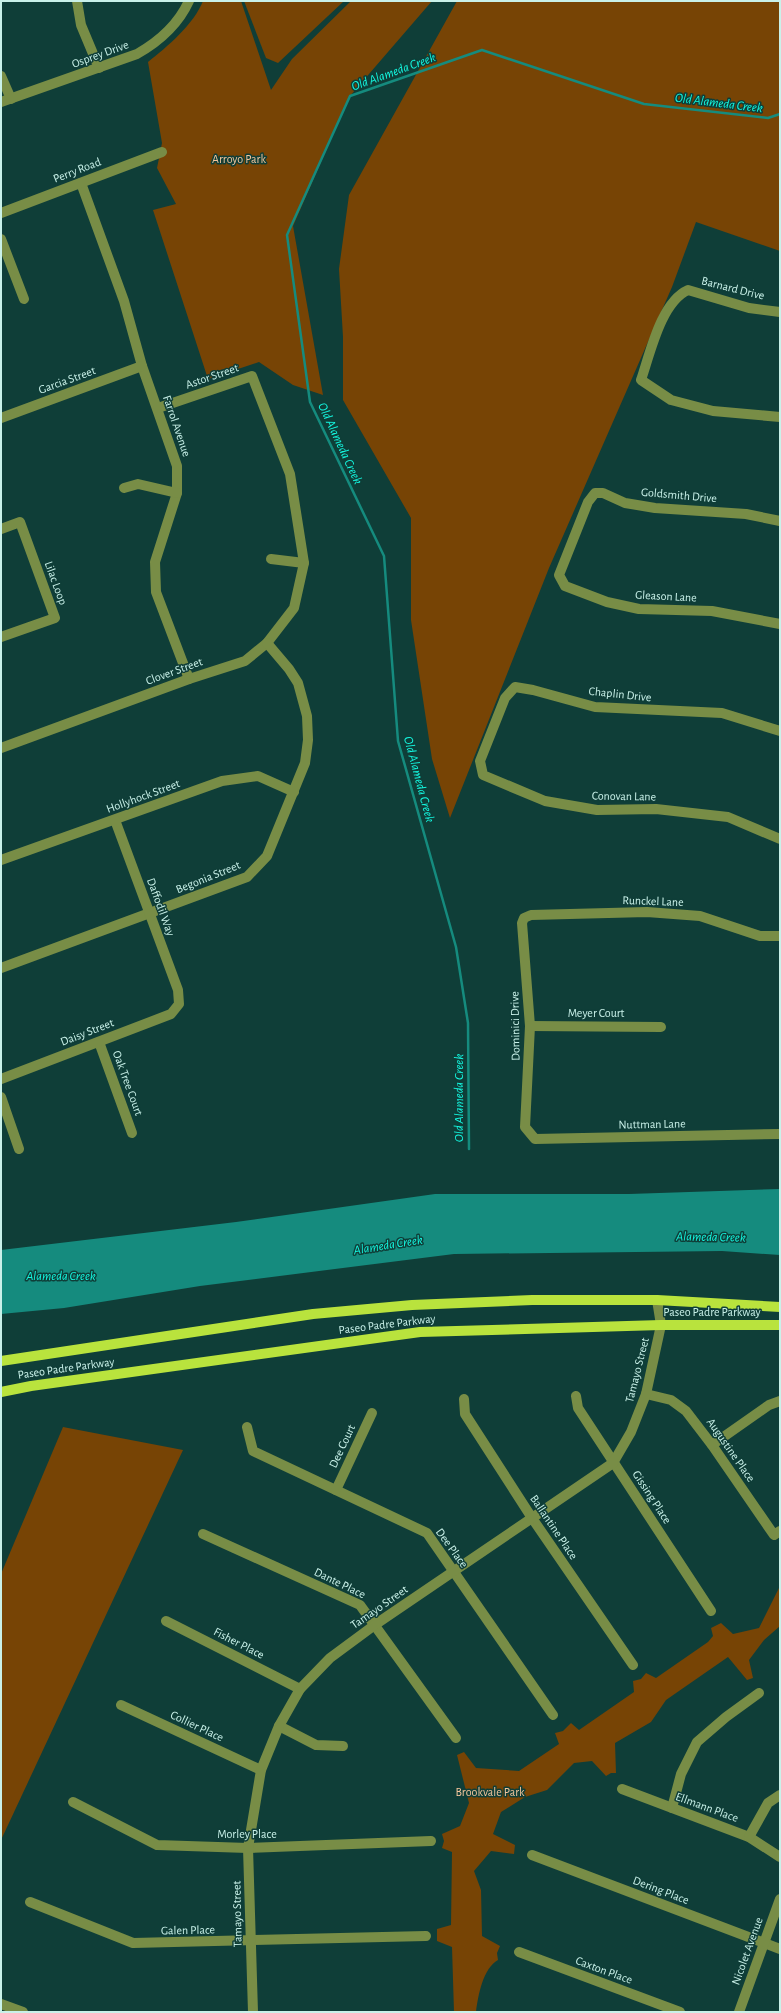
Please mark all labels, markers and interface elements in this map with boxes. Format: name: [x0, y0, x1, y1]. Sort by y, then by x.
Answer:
street label: Osprey Drive: [70, 38, 130, 71]
water label: Old Alameda Creek: [350, 51, 437, 94]
water label: Old Alameda Creek: [674, 92, 764, 115]
park label: Arroyo Park: [212, 153, 266, 166]
street label: Perry Road: [51, 155, 103, 186]
street label: Barnard Drive: [700, 274, 766, 302]
street label: Astor Street: [184, 361, 240, 391]
street label: Garcia Street: [37, 364, 97, 396]
street label: Farrol Avenue: [161, 394, 193, 458]
water label: Old Alameda Creek: [315, 401, 364, 486]
street label: Goldsmith Drive: [641, 486, 717, 504]
street label: Lilac Loop: [43, 559, 69, 607]
street label: Gleason Lane: [635, 588, 697, 604]
street label: Clover Street: [144, 655, 204, 687]
street label: Chaplin Drive: [588, 685, 652, 703]
water label: Old Alameda Creek: [401, 735, 436, 824]
street label: Hollyhock Street: [105, 777, 182, 816]
street label: Conovan Lane: [592, 789, 656, 803]
street label: Begonia Street: [174, 859, 242, 895]
street label: Daffodil Way: [144, 876, 177, 938]
street label: Runckel Lane: [622, 894, 684, 908]
street label: Dominici Drive: [508, 991, 522, 1061]
street label: Meyer Court: [568, 1007, 625, 1020]
street label: Daisy Street: [59, 1016, 116, 1049]
street label: Oak Tree Court: [111, 1049, 145, 1117]
water label: Old Alameda Creek: [453, 1054, 466, 1142]
street label: Nuttman Lane: [618, 1117, 686, 1131]
water label: Alameda Creek: [675, 1230, 746, 1245]
water label: Alameda Creek: [352, 1234, 424, 1258]
water label: Alameda Creek: [25, 1270, 96, 1283]
street label: Paseo Padre Parkway: [663, 1306, 761, 1319]
street label: Paseo Padre Parkway: [338, 1312, 436, 1337]
street label: Tamayo Street: [623, 1336, 652, 1404]
street label: Paseo Padre Parkway: [17, 1355, 115, 1382]
street label: Augustine Place: [705, 1416, 757, 1484]
street label: Dee Court: [327, 1422, 357, 1470]
street label: Gissing Place: [630, 1468, 674, 1526]
street label: Ballantine Place: [528, 1493, 580, 1561]
street label: Dee Place: [434, 1526, 470, 1570]
street label: Dante Place: [312, 1565, 368, 1601]
street label: Tamayo Street: [348, 1583, 410, 1632]
street label: Fisher Place: [212, 1625, 266, 1661]
street label: Collier Place: [169, 1709, 225, 1743]
park label: Brookvale Park: [455, 1786, 525, 1798]
street label: Ellmann Place: [674, 1790, 740, 1824]
street label: Morley Place: [217, 1828, 277, 1841]
street label: Dering Place: [631, 1874, 691, 1906]
street label: Tamayo Street: [230, 1880, 245, 1947]
street label: Nicolet Avenue: [729, 1916, 765, 1986]
street label: Galen Place: [161, 1924, 215, 1936]
street label: Caxton Place: [574, 1954, 634, 1986]

